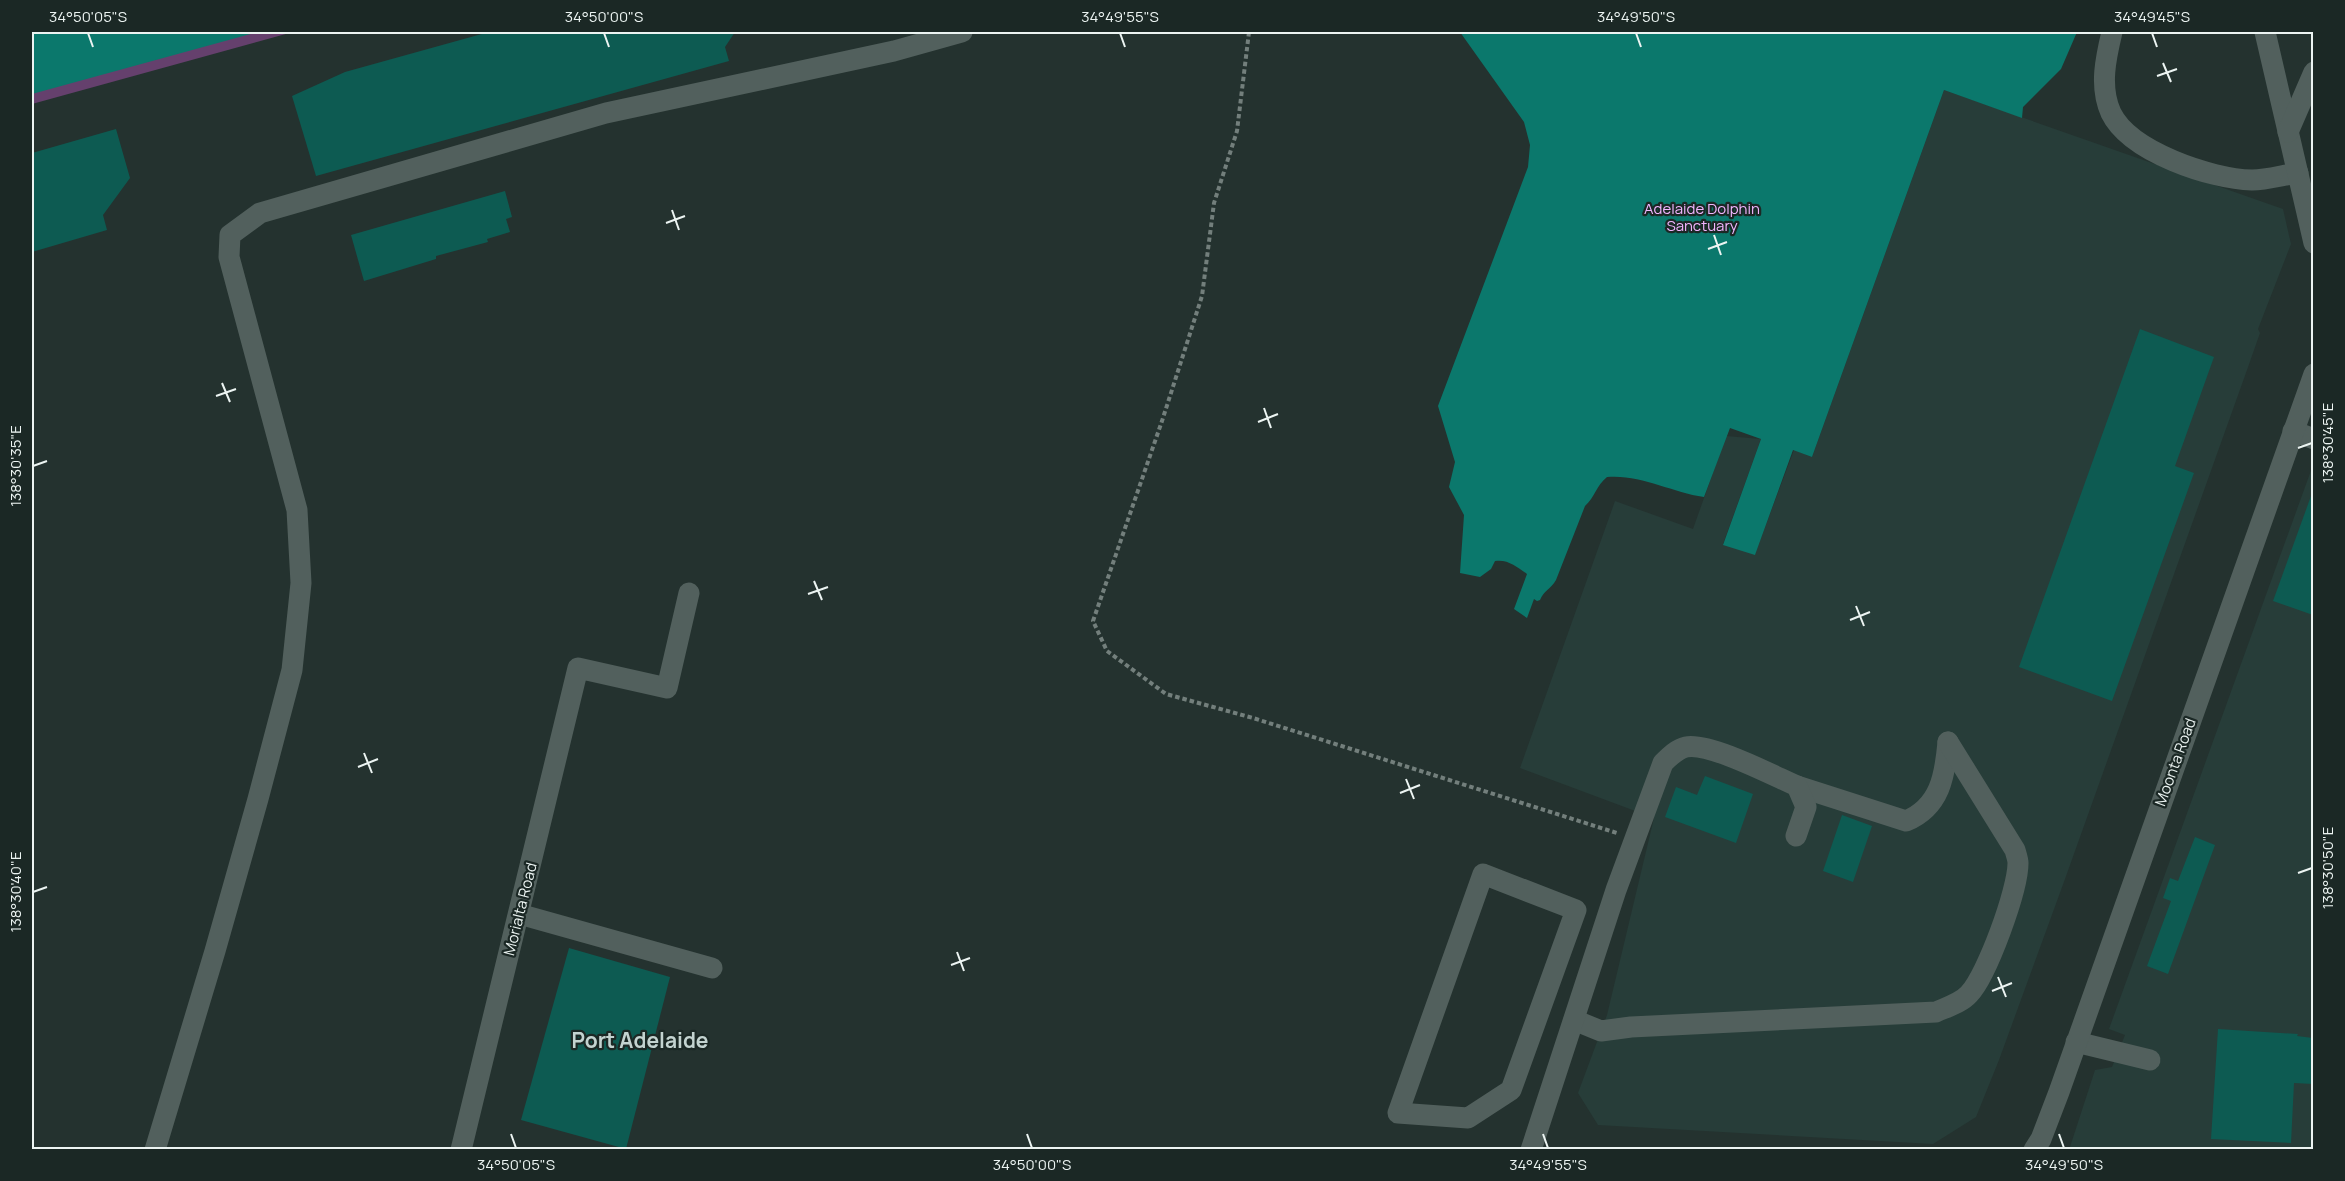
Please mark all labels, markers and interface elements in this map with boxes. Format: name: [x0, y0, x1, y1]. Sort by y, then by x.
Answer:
text: 34°50'05"S: [49, 6, 127, 27]
text: 34°50'00"S: [565, 6, 643, 27]
text: 34°49'55"S: [1081, 6, 1159, 27]
text: 34°49'50"S: [1597, 6, 1675, 27]
text: 34°49'45"S: [2114, 6, 2190, 27]
park label: Adelaide Dolphin Sanctuary: [1644, 198, 1760, 236]
text: 138°30'45"E: [2317, 403, 2338, 483]
text: 138°30'35"E: [5, 425, 26, 507]
street label: Moonta Road: [2149, 715, 2201, 809]
text: 138°30'50"E: [2317, 827, 2338, 909]
text: 138°30'40"E: [5, 852, 26, 932]
street label: Morialta Road: [498, 860, 542, 958]
district label: Port Adelaide: [571, 1026, 709, 1054]
text: 34°50'05"S: [477, 1154, 555, 1175]
text: 34°50'00"S: [993, 1154, 1071, 1175]
text: 34°49'55"S: [1509, 1154, 1587, 1175]
text: 34°49'50"S: [2025, 1154, 2103, 1175]

